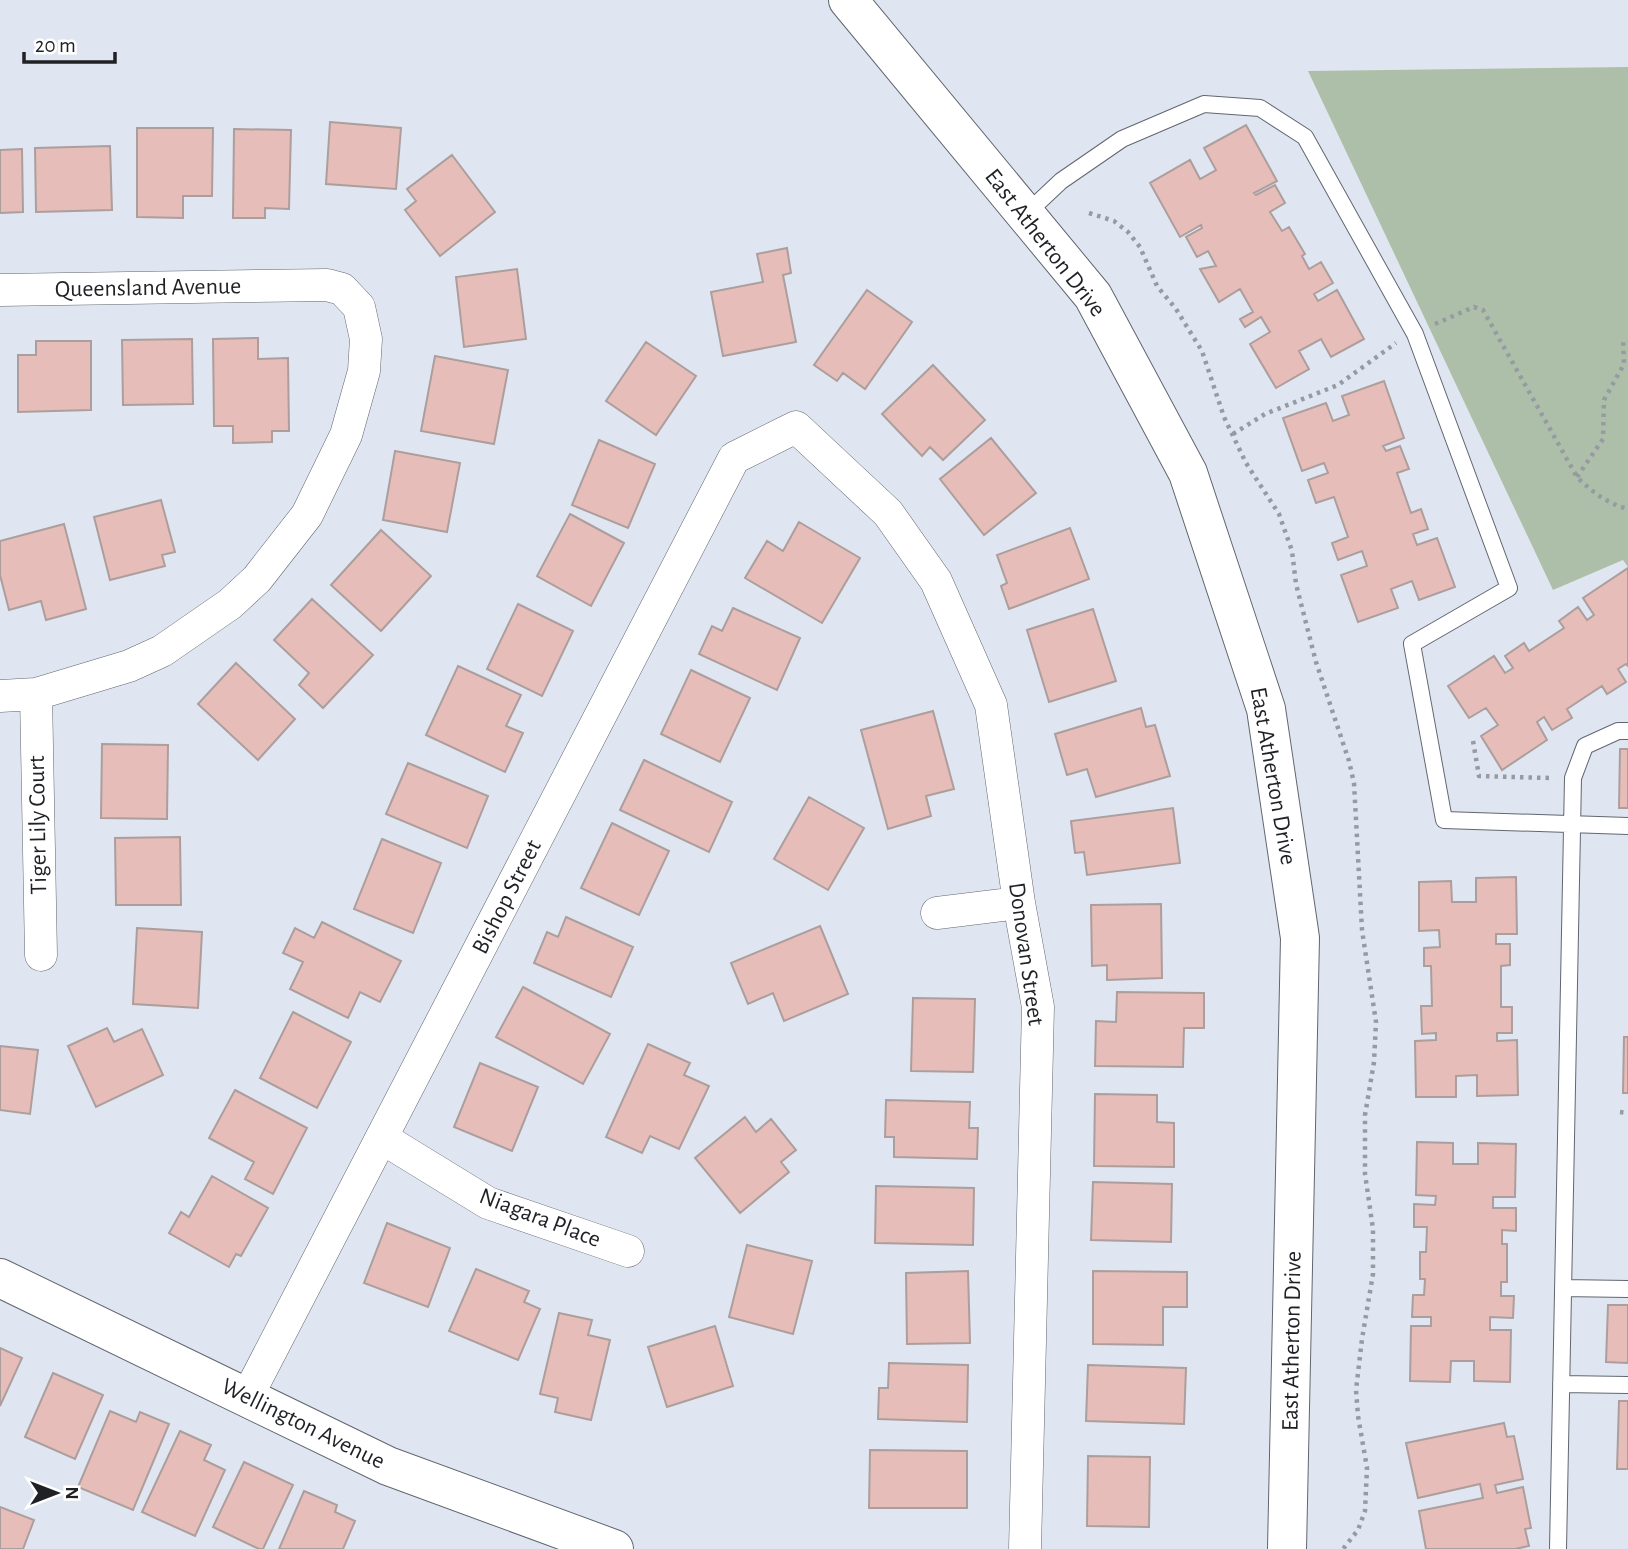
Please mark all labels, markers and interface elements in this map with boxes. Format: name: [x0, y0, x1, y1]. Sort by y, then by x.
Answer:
scale bar: [24, 21, 116, 65]
text: 20 m: [35, 35, 76, 56]
street label: East Atherton Drive: [980, 165, 1110, 321]
street label: Queensland Avenue: [55, 274, 241, 302]
street label: East Atherton Drive: [1246, 685, 1300, 867]
street label: Tiger Lily Court: [25, 755, 51, 895]
street label: Bishop Street: [468, 836, 546, 958]
street label: Donovan Street: [1004, 881, 1048, 1027]
street label: Niagara Place: [476, 1184, 604, 1252]
street label: East Atherton Drive: [1278, 1251, 1306, 1431]
street label: Wellington Avenue: [218, 1374, 388, 1474]
north arrow: [21, 1458, 91, 1528]
text: N: [62, 1486, 81, 1500]

